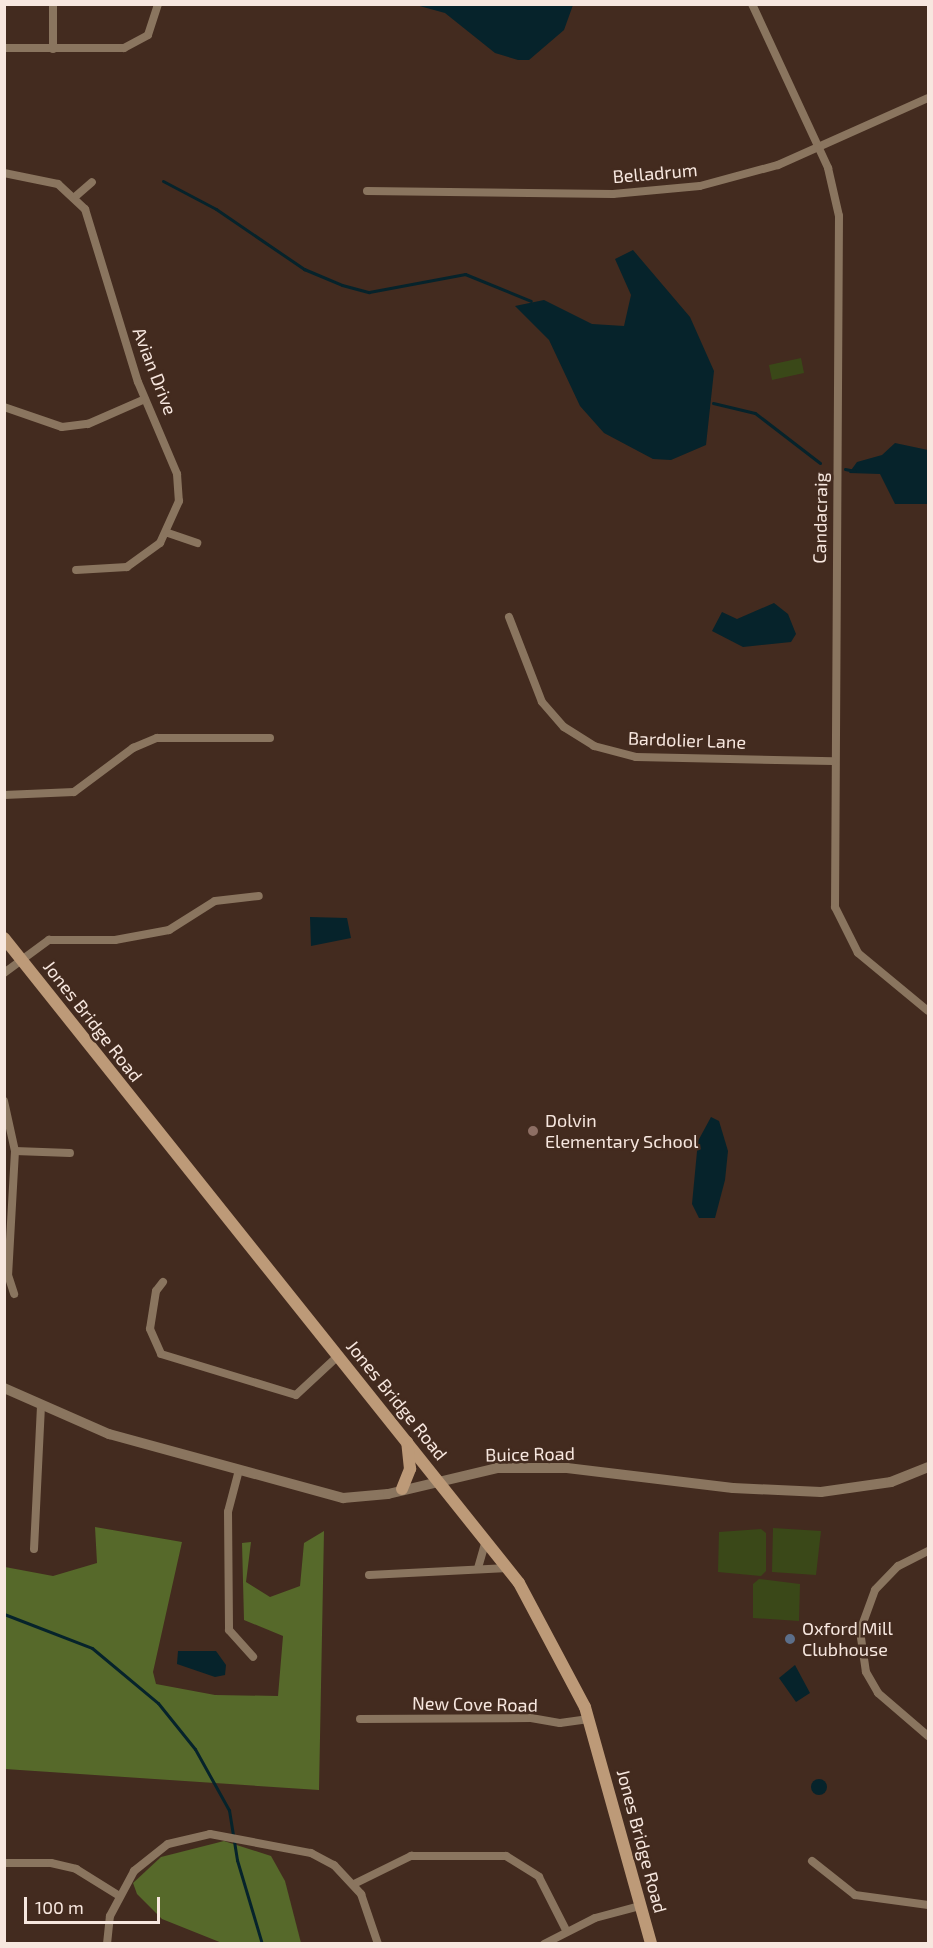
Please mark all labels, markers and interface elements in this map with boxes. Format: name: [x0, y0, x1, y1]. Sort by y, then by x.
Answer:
street label: Belladrum: [612, 159, 698, 187]
street label: Avian Drive: [128, 324, 182, 418]
street label: Candacraig: [808, 472, 832, 564]
street label: Bardolier Lane: [627, 727, 747, 753]
street label: Jones Bridge Road: [39, 956, 147, 1086]
place label: Dolvin Elementary School: [545, 1110, 699, 1152]
marker: Dolvin Elementary School: [526, 1124, 540, 1138]
street label: Jones Bridge Road: [342, 1336, 452, 1464]
street label: Buice Road: [485, 1442, 575, 1466]
place label: Oxford Mill Clubhouse: [802, 1618, 893, 1660]
marker: Oxford Mill Clubhouse: [783, 1632, 797, 1646]
street label: New Cove Road: [412, 1692, 538, 1716]
street label: Jones Bridge Road: [612, 1767, 672, 1915]
scale bar: [27, 1885, 164, 1923]
text: 100 m: [35, 1896, 84, 1918]

